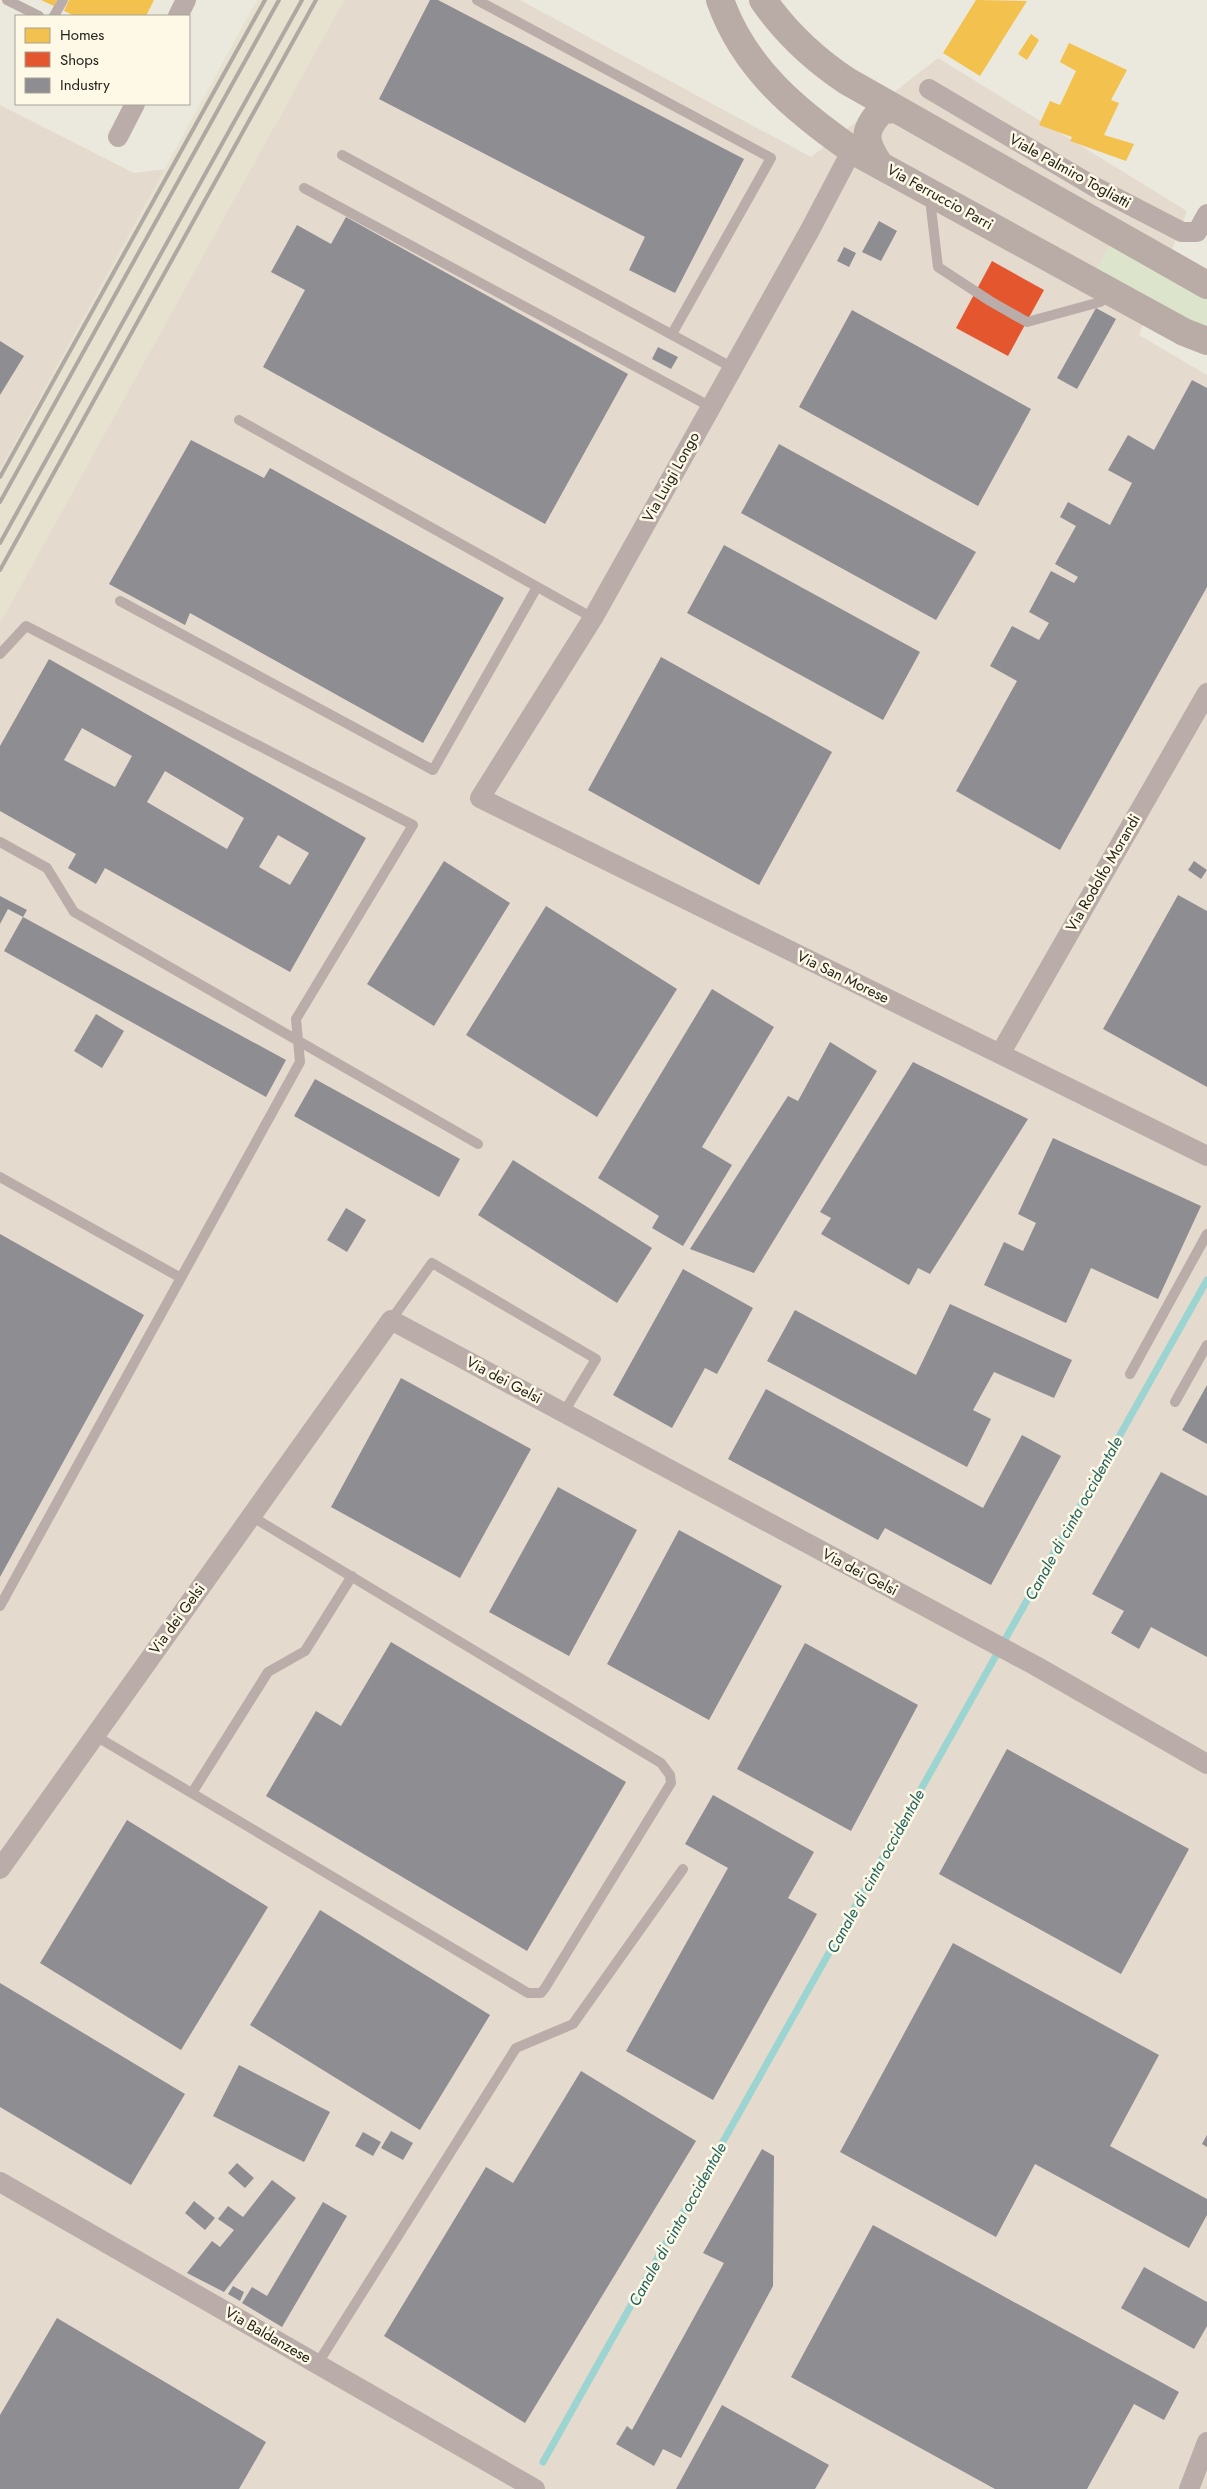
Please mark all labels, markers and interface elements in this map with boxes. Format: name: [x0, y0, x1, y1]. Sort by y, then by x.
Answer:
legend: [15, 15, 190, 105]
text: Homes: [60, 24, 104, 46]
text: Shops: [60, 49, 99, 71]
text: Industry: [60, 74, 110, 96]
street label: Viale Palmiro Togliatti: [1005, 128, 1135, 214]
street label: Via Ferruccio Parri: [883, 159, 997, 235]
street label: Via Luigi Longo: [637, 428, 705, 526]
street label: Via Rodolfo Morandi: [1060, 810, 1146, 936]
street label: Via San Morese: [793, 945, 893, 1009]
street label: Via dei Gelsi: [462, 1351, 546, 1409]
water label: Canale di cinta occidentale: [1019, 1432, 1128, 1604]
street label: Via dei Gelsi: [818, 1543, 902, 1601]
street label: Via dei Gelsi: [144, 1579, 210, 1659]
water label: Canale di cinta occidentale: [821, 1785, 930, 1957]
water label: Canale di cinta occidentale: [623, 2138, 732, 2310]
street label: Via Baldanzese: [221, 2301, 315, 2369]

